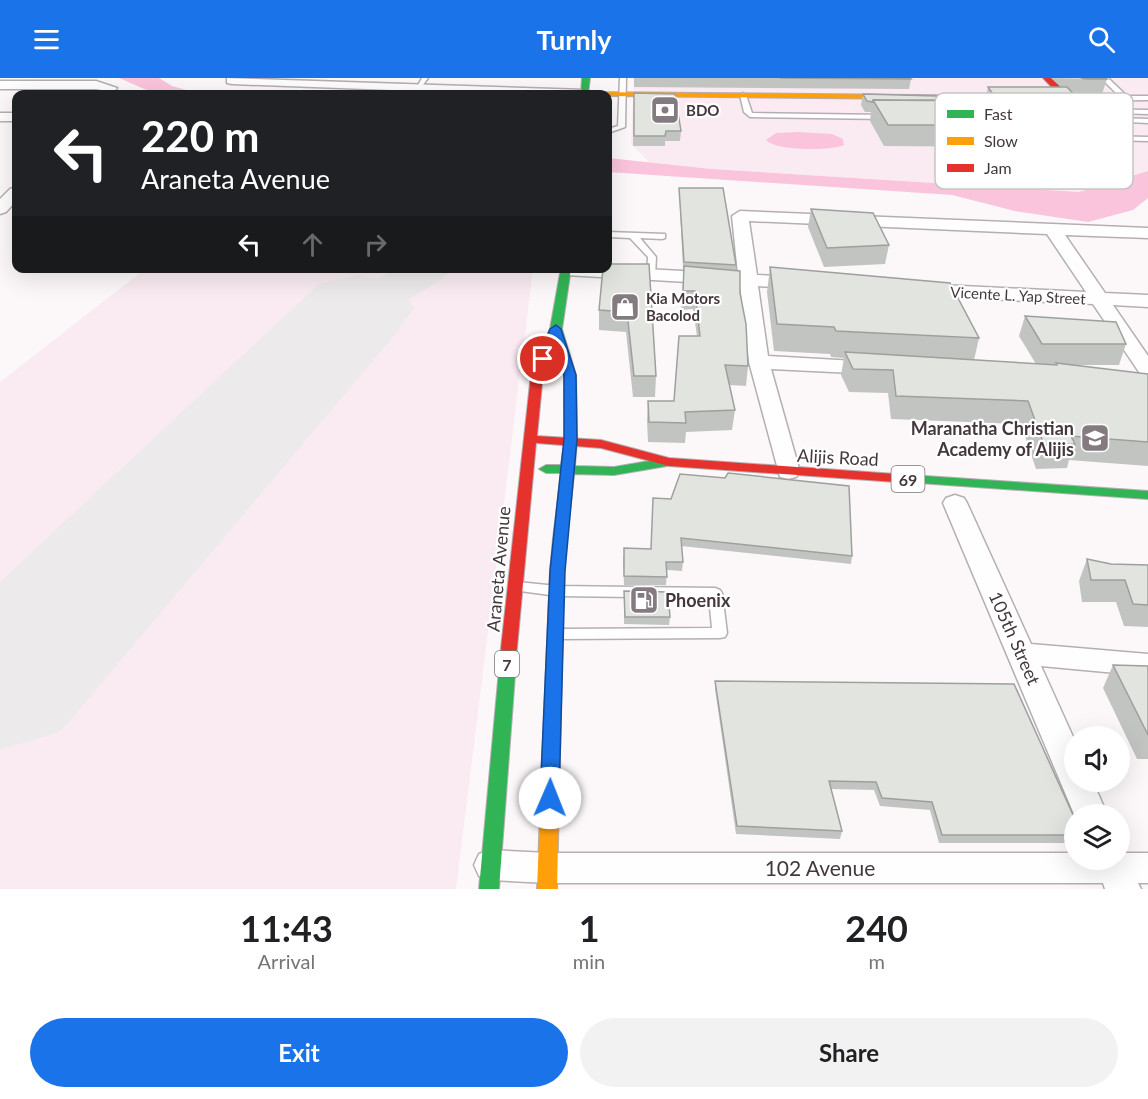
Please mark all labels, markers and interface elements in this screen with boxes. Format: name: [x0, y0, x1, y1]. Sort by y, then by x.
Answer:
icon: menu: [30, 23, 63, 56]
text: Turnly: [536, 23, 612, 56]
icon: search: [1085, 23, 1118, 56]
legend: [935, 93, 1133, 189]
bank icon: BDO: [649, 94, 681, 126]
place label: BDO: [686, 101, 719, 119]
text: Fast: [984, 104, 1013, 123]
text: 220 m: [141, 111, 259, 161]
icon: left: [42, 114, 120, 192]
text: Slow: [984, 131, 1018, 150]
text: Jam: [984, 158, 1012, 177]
text: Araneta Avenue: [141, 162, 330, 195]
icon: left: [233, 228, 266, 261]
icon: ahead: [296, 228, 329, 261]
icon: right: [359, 228, 392, 261]
street label: Vicente L. Yap Street: [950, 282, 1087, 308]
place label: Kia Motors Bacolod: [646, 289, 720, 324]
shop icon: Kia Motors Bacolod: [609, 291, 641, 323]
pin: [517, 333, 568, 384]
icon: arrive: [526, 342, 559, 375]
place label: Maranatha Christian Academy of Alijis: [911, 417, 1074, 460]
school or university icon: Maranatha Christian Academy of Alijis: [1079, 422, 1111, 454]
street label: Alijis Road: [797, 444, 879, 470]
road number: 69: [892, 466, 924, 492]
street label: Araneta Avenue: [482, 505, 514, 633]
fuel station icon: Phoenix: [628, 584, 660, 616]
street label: 105th Street: [985, 588, 1046, 689]
place label: Phoenix: [665, 589, 731, 611]
road number: 7: [495, 651, 519, 677]
map controls: [1064, 726, 1130, 870]
button: sound: [1064, 726, 1130, 792]
position arrow: [518, 766, 582, 830]
button: layers: [1064, 804, 1130, 870]
street label: 102 Avenue: [765, 855, 875, 880]
text: 11:43: [240, 906, 333, 950]
text: 1: [579, 906, 600, 950]
text: 240: [845, 906, 908, 950]
text: Arrival: [258, 949, 315, 973]
text: min: [573, 949, 605, 973]
text: m: [868, 949, 885, 973]
button: Exit: [30, 1018, 568, 1087]
button: Share: [580, 1018, 1118, 1087]

